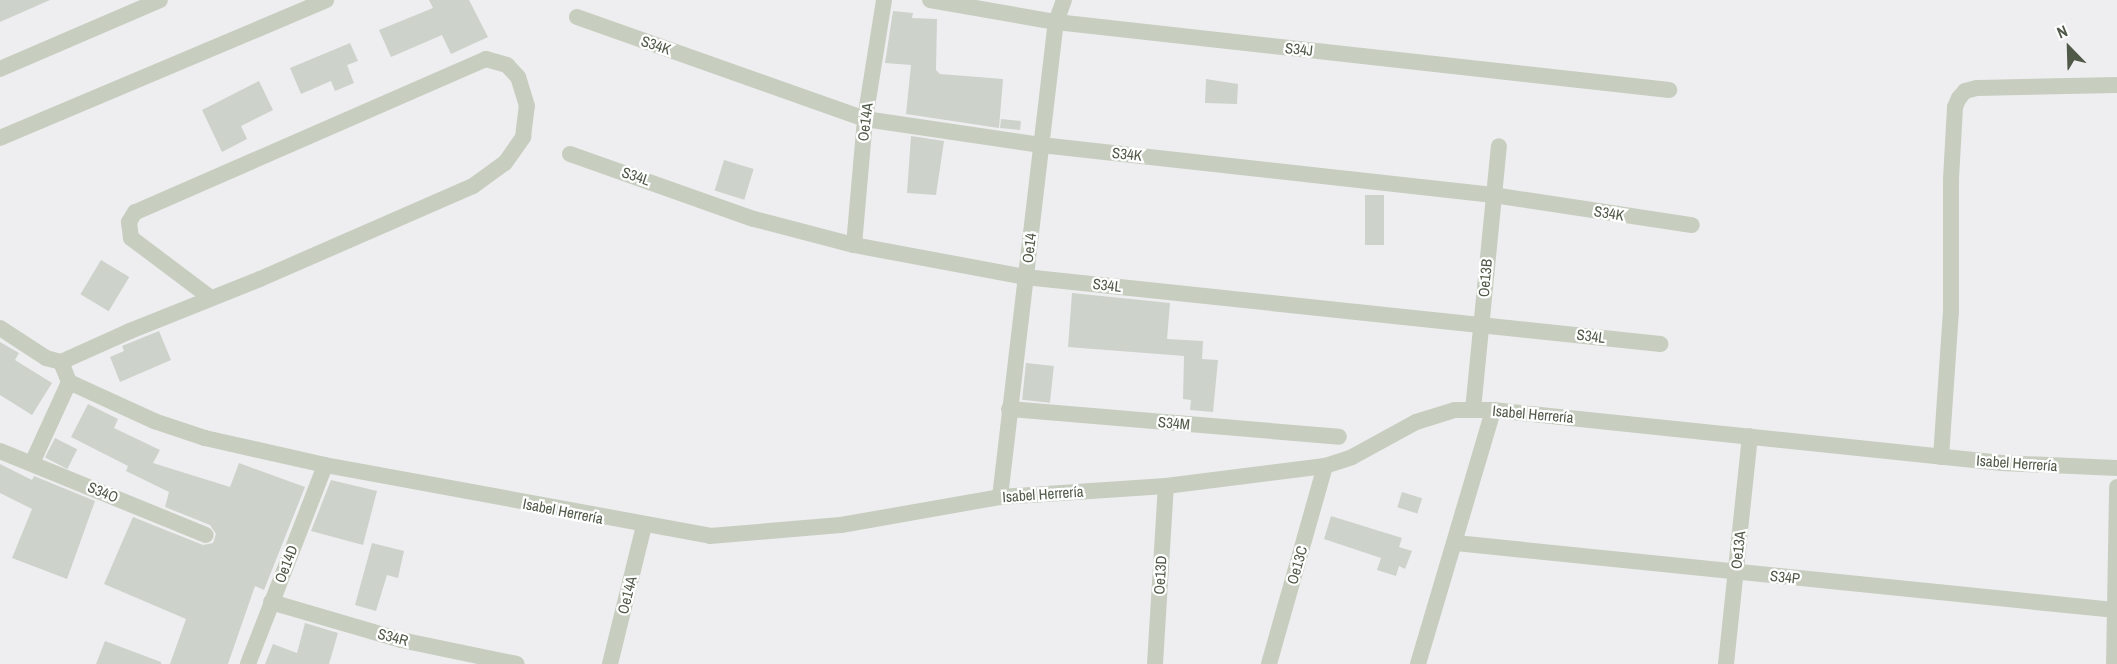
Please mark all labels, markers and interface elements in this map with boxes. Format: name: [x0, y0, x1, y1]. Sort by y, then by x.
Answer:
north arrow: [2039, 18, 2099, 78]
text: N: [2053, 19, 2071, 43]
street label: S34K: [639, 32, 673, 58]
street label: S34J: [1284, 39, 1314, 59]
street label: Oe14A: [854, 102, 876, 142]
street label: S34K: [1111, 143, 1143, 165]
street label: S34L: [619, 163, 653, 189]
street label: S34K: [1593, 202, 1625, 224]
street label: Oe14: [1018, 232, 1040, 264]
street label: Oe13B: [1474, 258, 1496, 298]
street label: S34L: [1092, 275, 1122, 295]
street label: S34L: [1576, 325, 1606, 347]
street label: Isabel Herrería: [1492, 401, 1574, 427]
street label: S34M: [1157, 413, 1191, 433]
street label: Isabel Herrería: [1976, 451, 2058, 475]
street label: S34O: [85, 478, 121, 506]
street label: Isabel Herrería: [1002, 482, 1084, 506]
street label: Isabel Herrería: [521, 494, 605, 528]
street label: Oe13A: [1727, 530, 1749, 570]
street label: Oe14D: [271, 543, 301, 585]
street label: Oe13C: [1283, 544, 1311, 586]
street label: Oe13D: [1150, 555, 1170, 595]
street label: S34P: [1769, 566, 1801, 588]
street label: Oe14A: [614, 574, 640, 616]
street label: S34R: [376, 624, 410, 650]

